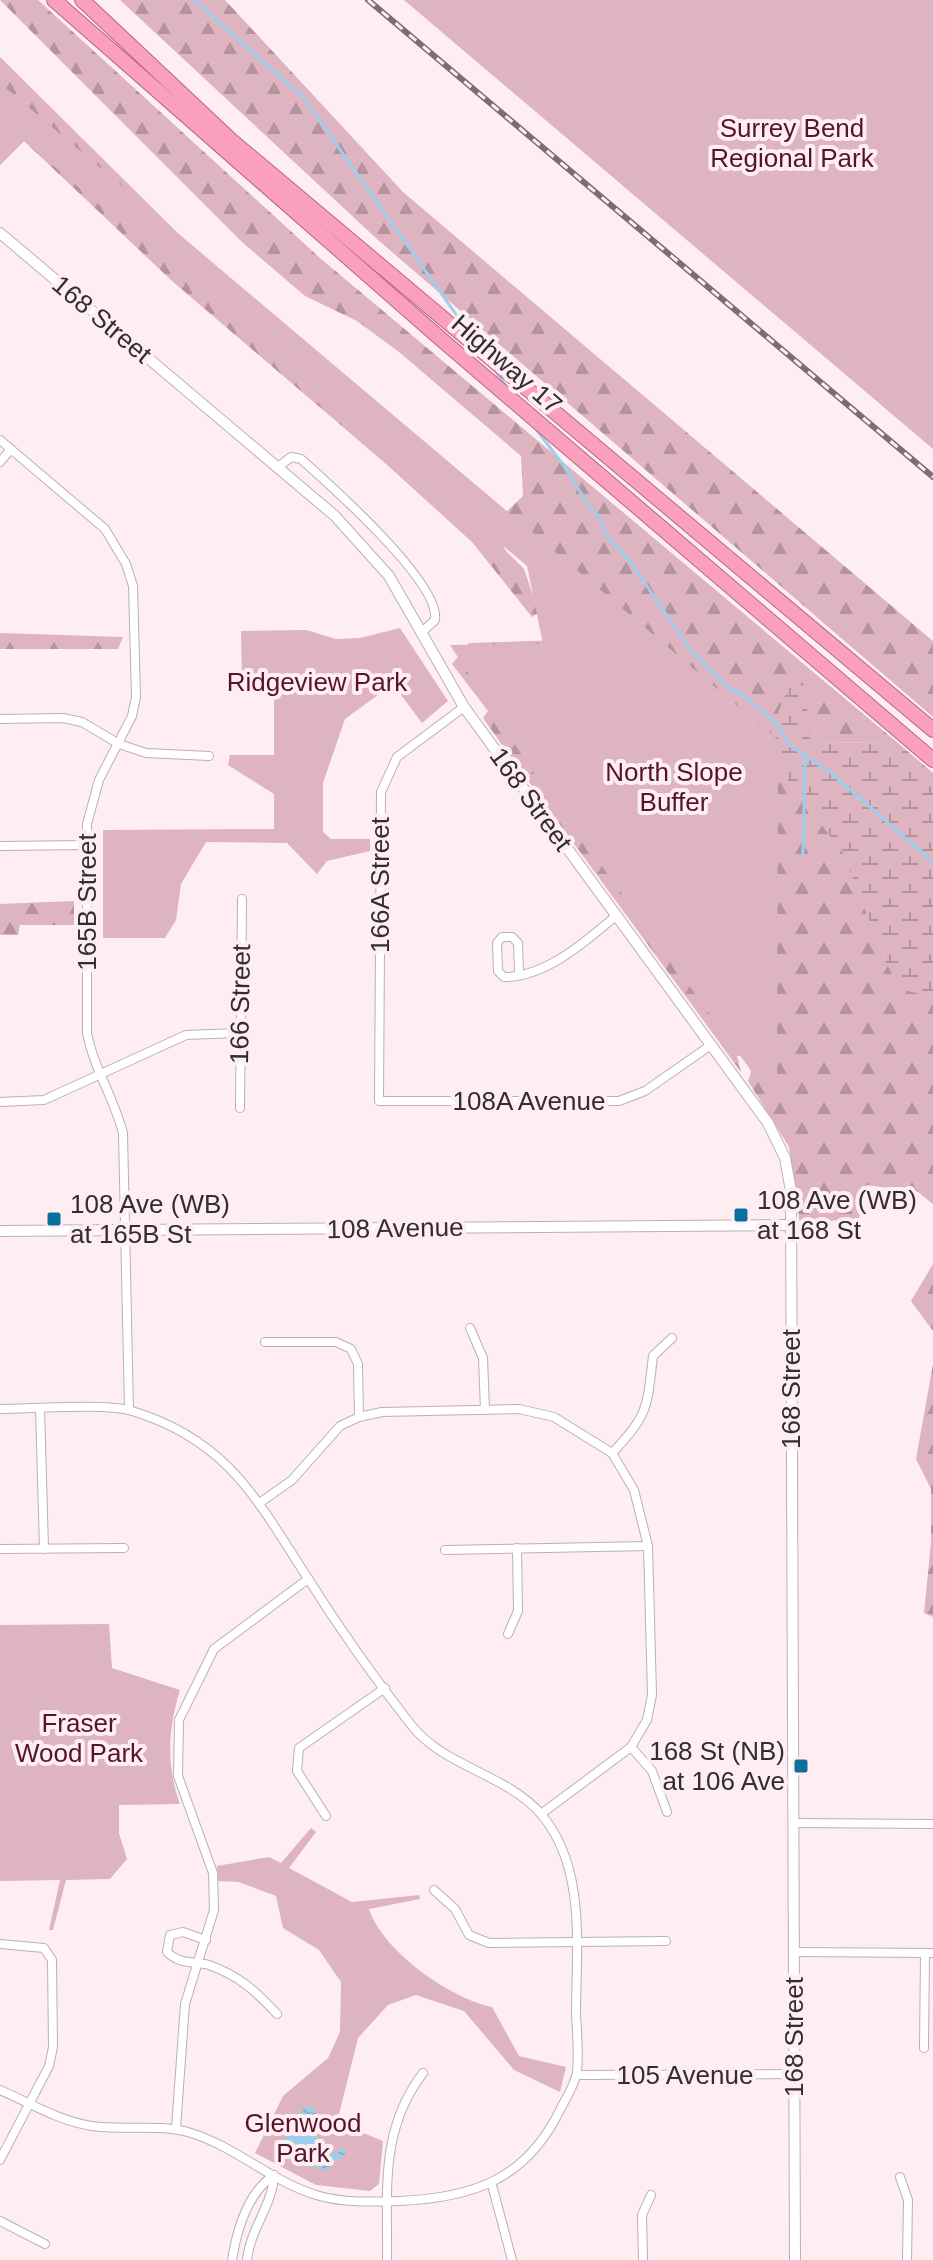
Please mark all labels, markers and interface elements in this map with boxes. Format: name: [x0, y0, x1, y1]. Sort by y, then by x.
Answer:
park label: Surrey Bend Regional Park: [710, 113, 875, 173]
street label: 168 Street: [46, 269, 158, 370]
street label: Highway 17: [446, 308, 568, 420]
park label: Ridgeview Park: [227, 667, 408, 697]
street label: 168 Street: [484, 742, 579, 857]
park label: North Slope Buffer: [605, 757, 743, 817]
street label: 166A Street: [365, 816, 395, 953]
street label: 165B Street: [72, 833, 102, 971]
street label: 166 Street: [224, 943, 256, 1064]
street label: 108A Avenue: [453, 1086, 605, 1116]
place label: 108 Ave (WB) at 168 St: [757, 1185, 917, 1245]
place label: 108 Ave (WB) at 165B St: [70, 1189, 230, 1249]
marker: 108 Ave (WB) at 168 St: [732, 1206, 750, 1224]
marker: 108 Ave (WB) at 165B St: [45, 1210, 63, 1228]
street label: 108 Avenue: [326, 1212, 464, 1244]
street label: 168 Street: [776, 1328, 806, 1449]
park label: Fraser Wood Park: [15, 1708, 144, 1768]
place label: 168 St (NB) at 106 Ave: [649, 1736, 785, 1796]
marker: 168 St (NB) at 106 Ave: [792, 1757, 810, 1775]
street label: 168 Street: [779, 1976, 809, 2097]
street label: 105 Avenue: [617, 2060, 753, 2090]
park label: Glenwood Park: [244, 2108, 362, 2168]

